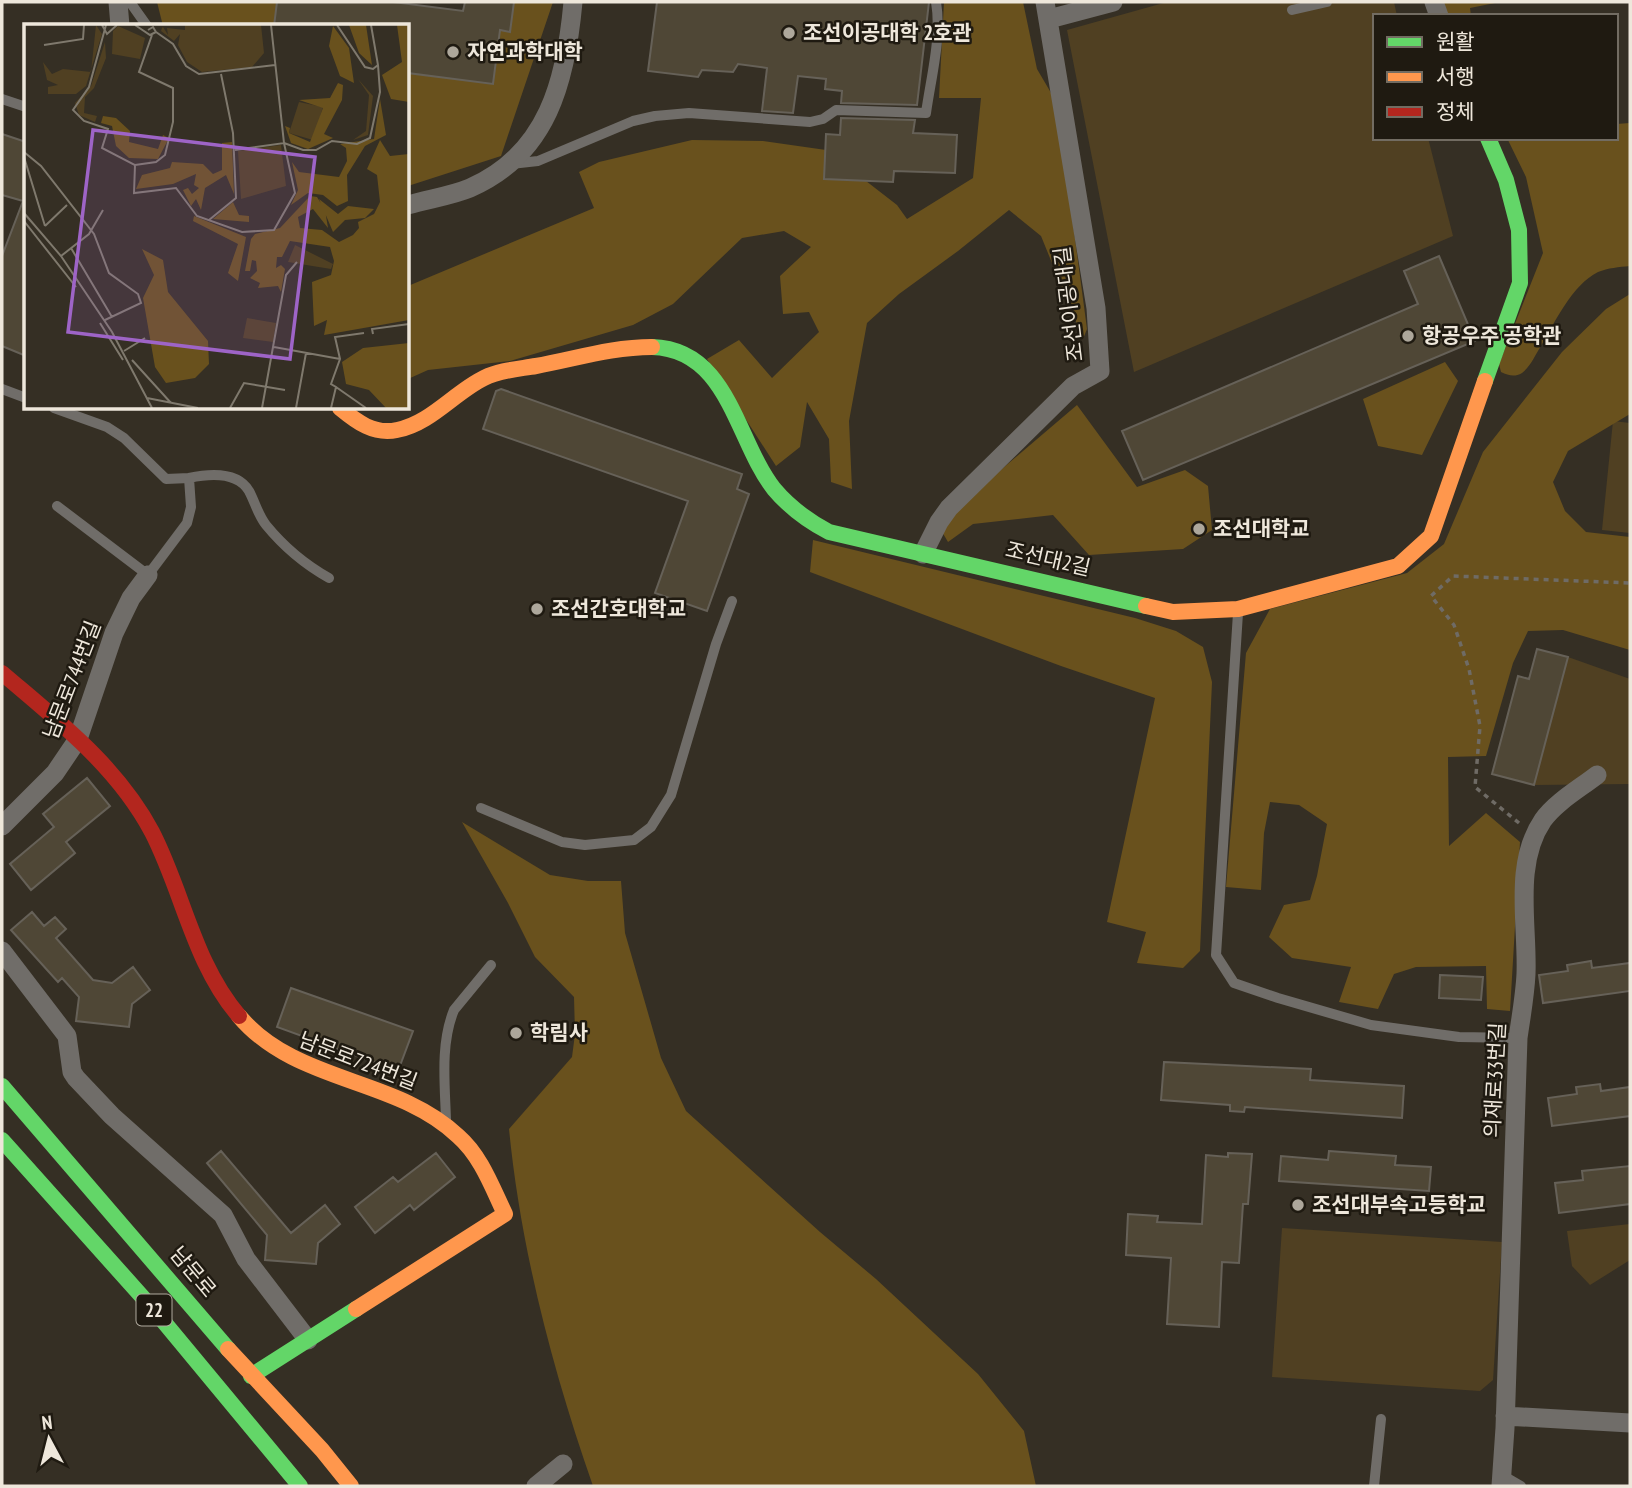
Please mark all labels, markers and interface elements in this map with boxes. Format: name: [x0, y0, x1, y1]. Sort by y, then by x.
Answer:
legend: [1373, 14, 1618, 140]
place label: 조선이공대학 2호관: [803, 19, 972, 46]
inset map: [24, 24, 410, 410]
marker: 조선이공대학 2호관: [781, 25, 797, 41]
text: 원활: [1436, 28, 1475, 55]
place label: 자연과학대학: [467, 38, 583, 65]
marker: 자연과학대학: [445, 44, 461, 60]
text: 서행: [1436, 63, 1475, 90]
text: 정체: [1436, 98, 1475, 125]
street label: 조선이공대길: [1048, 245, 1089, 363]
place label: 항공우주 공학관: [1422, 322, 1562, 349]
marker: 항공우주 공학관: [1400, 328, 1416, 344]
place label: 조선대학교: [1213, 515, 1310, 542]
marker: 조선대학교: [1191, 521, 1207, 537]
street label: 조선대2길: [1003, 536, 1093, 581]
place label: 조선간호대학교: [551, 595, 686, 622]
marker: 조선간호대학교: [529, 601, 545, 617]
street label: 남문로744번길: [37, 617, 107, 743]
place label: 학림사: [530, 1019, 588, 1046]
street label: 의재로33번길: [1478, 1022, 1511, 1138]
marker: 학림사: [508, 1025, 524, 1041]
street label: 남문로724번길: [295, 1026, 421, 1096]
place label: 조선대부속고등학교: [1312, 1191, 1486, 1218]
marker: 조선대부속고등학교: [1290, 1197, 1306, 1213]
street label: 남문로: [164, 1241, 222, 1303]
road number: 22: [136, 1294, 172, 1326]
north arrow: [14, 1404, 84, 1474]
text: N: [40, 1410, 53, 1435]

